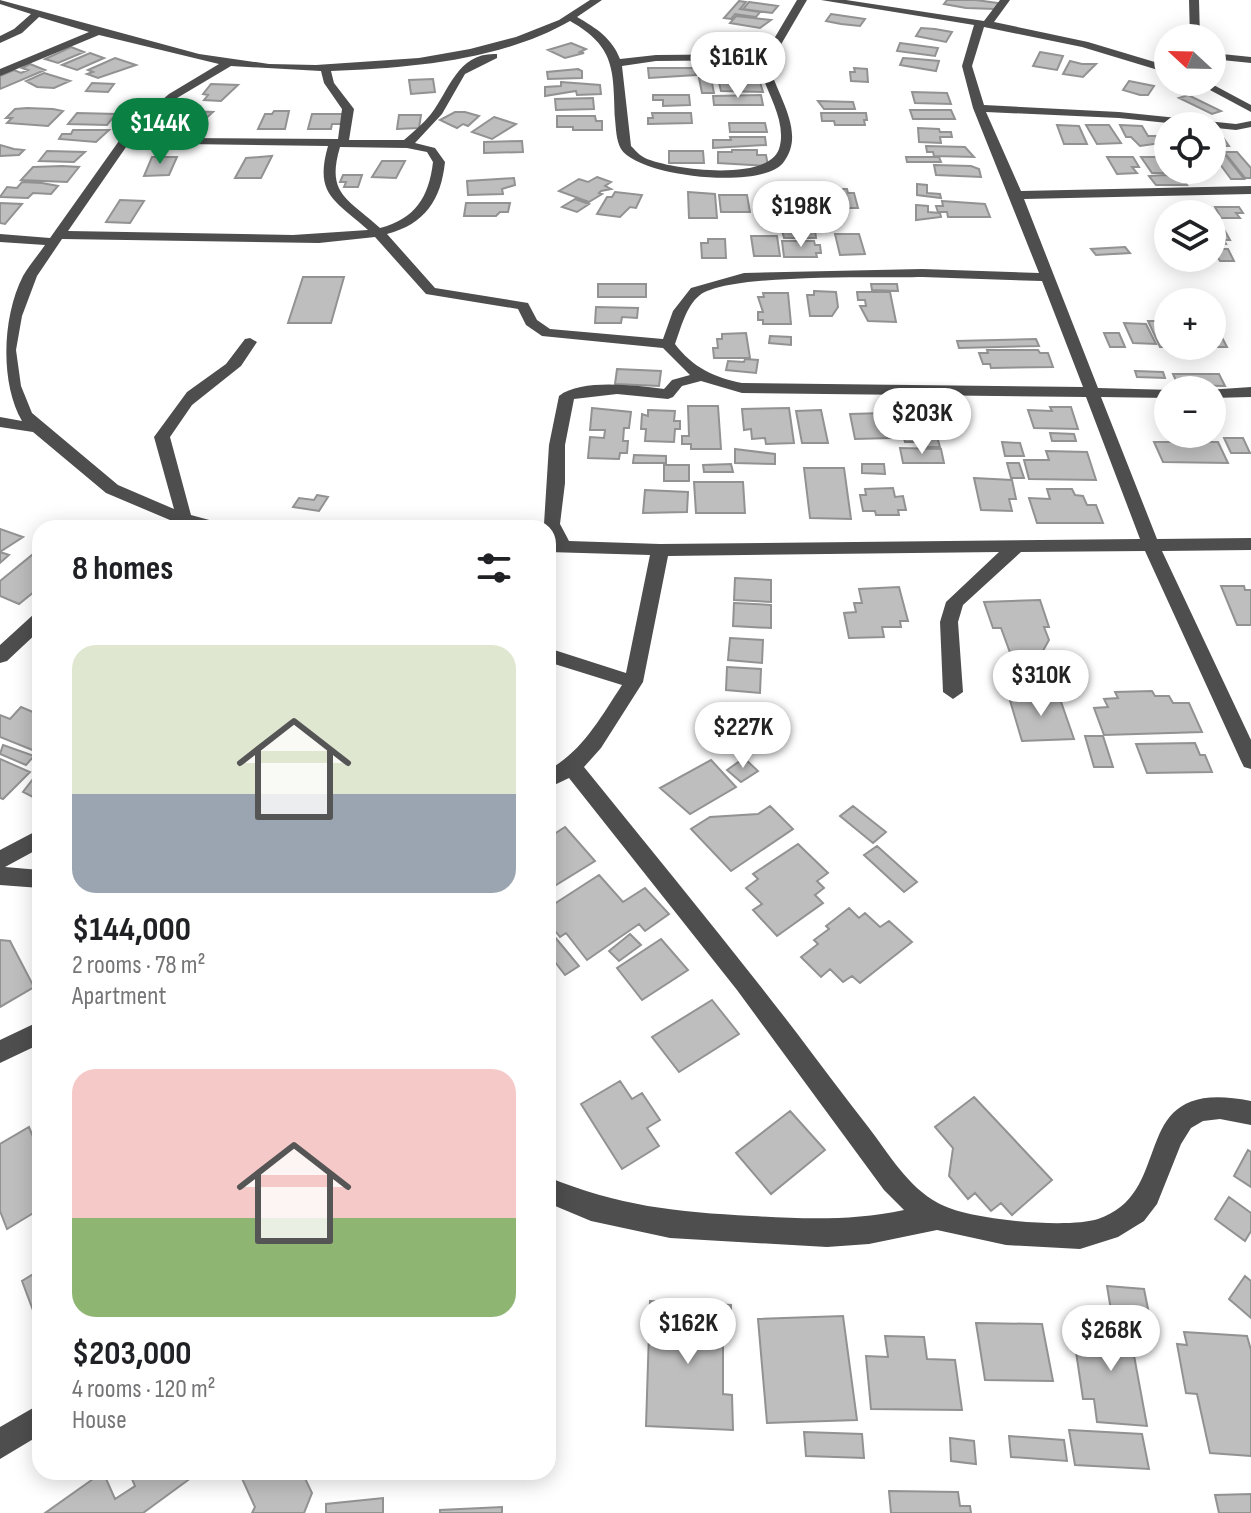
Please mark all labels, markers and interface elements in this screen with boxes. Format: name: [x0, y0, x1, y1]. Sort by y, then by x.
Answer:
north arrow: [1154, 24, 1226, 96]
map controls: [1154, 24, 1226, 448]
pin: $161K: [682, 32, 794, 100]
text: $161K: [708, 42, 768, 73]
pin: $144K: [104, 98, 216, 166]
text: $144K: [130, 108, 190, 139]
button: locate: [1154, 112, 1226, 184]
pin: $198K: [745, 181, 857, 249]
text: $198K: [771, 191, 831, 222]
button: layers: [1154, 200, 1226, 272]
button: +: [1154, 288, 1226, 360]
button: −: [1154, 376, 1226, 448]
pin: $203K: [866, 388, 978, 456]
text: $203K: [891, 398, 953, 429]
icon: filters: [472, 546, 516, 590]
text: 8 homes: [72, 548, 173, 589]
pin: $310K: [985, 650, 1097, 718]
text: $310K: [1011, 660, 1071, 691]
icon: home: [222, 697, 366, 841]
pin: $227K: [687, 702, 799, 770]
text: $227K: [713, 712, 773, 743]
text: $144,000: [72, 909, 191, 950]
text: 2 rooms · 78 m²: [72, 950, 206, 981]
text: Apartment: [72, 981, 166, 1012]
icon: home: [222, 1121, 366, 1265]
pin: $162K: [632, 1298, 744, 1366]
pin: $268K: [1055, 1305, 1167, 1373]
text: $162K: [658, 1308, 718, 1339]
text: $268K: [1080, 1315, 1142, 1346]
text: $203,000: [72, 1333, 192, 1374]
text: 4 rooms · 120 m²: [72, 1374, 216, 1405]
text: House: [72, 1405, 127, 1436]

